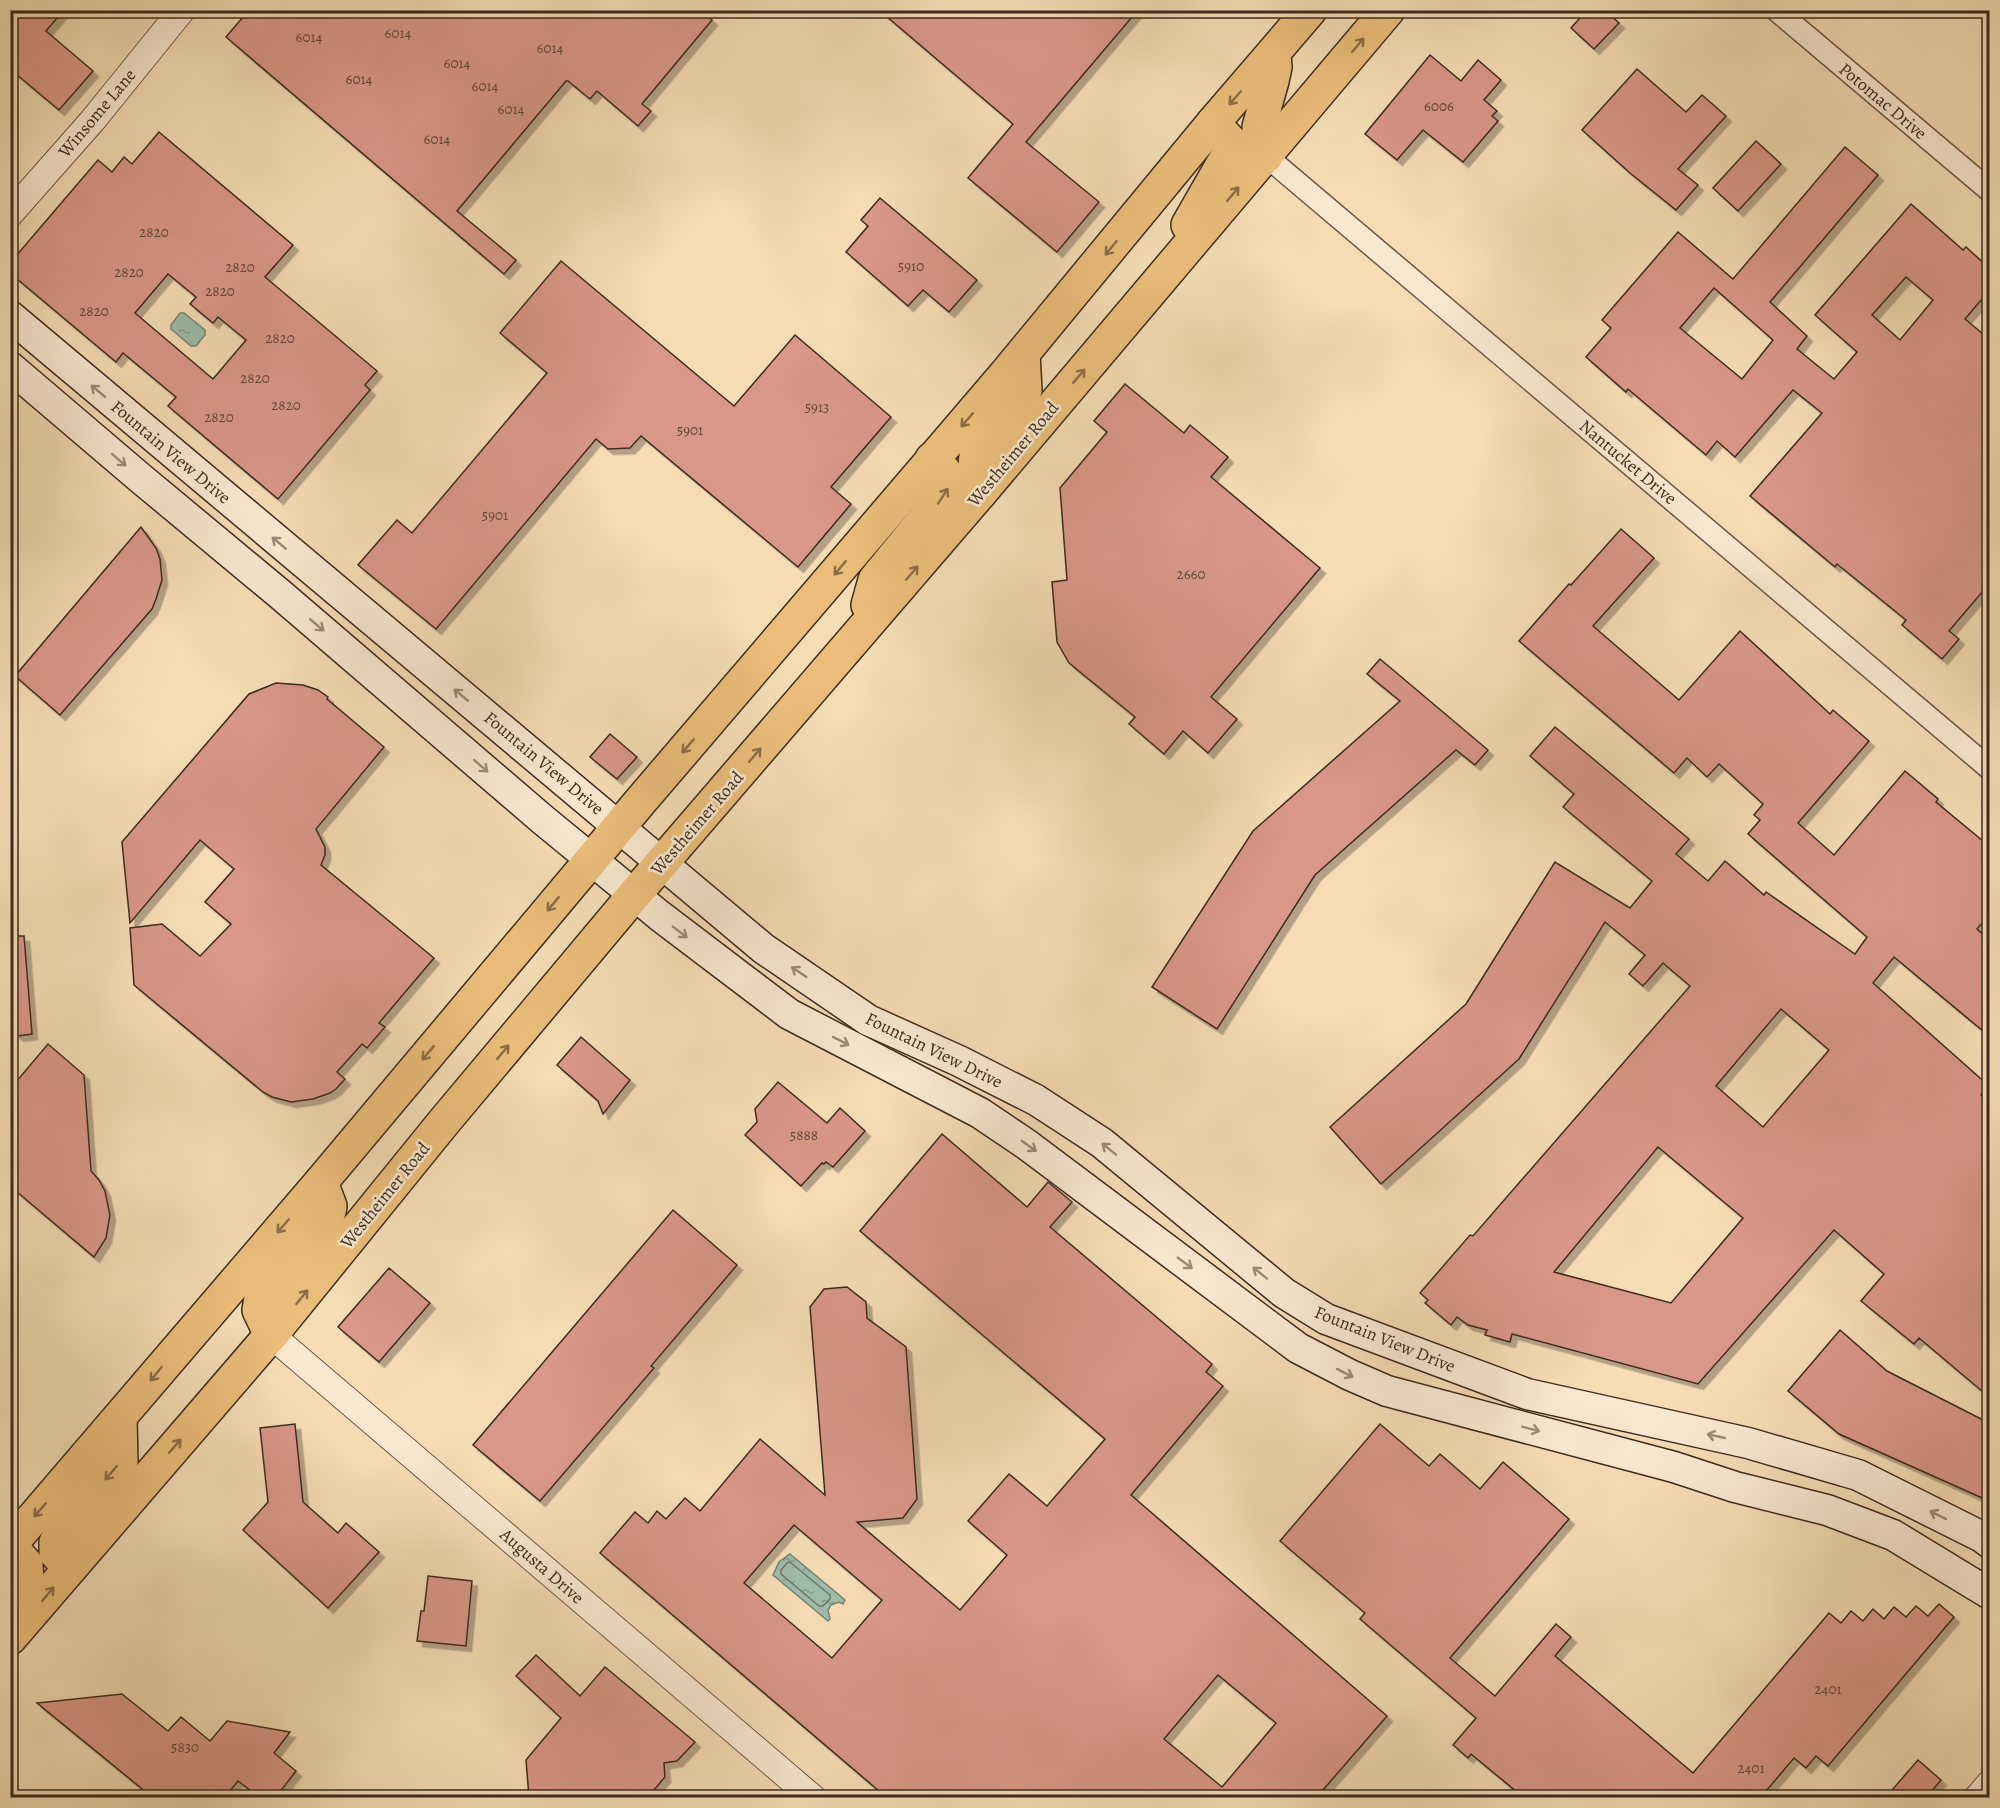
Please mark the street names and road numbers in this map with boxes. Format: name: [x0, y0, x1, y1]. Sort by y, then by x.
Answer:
street label: Potomac Drive: [1834, 57, 1932, 145]
street label: Winsome Lane: [52, 63, 141, 163]
street label: Fountain View Drive: [106, 395, 236, 509]
street label: Westheimer Road: [961, 396, 1064, 512]
street label: Nantucket Drive: [1574, 414, 1682, 510]
street label: Fountain View Drive: [479, 706, 609, 820]
street label: Westheimer Road: [645, 766, 749, 881]
street label: Fountain View Drive: [861, 1006, 1007, 1094]
street label: Westheimer Road: [334, 1137, 436, 1254]
street label: Fountain View Drive: [1311, 1300, 1459, 1378]
street label: Augusta Drive: [494, 1522, 589, 1609]

